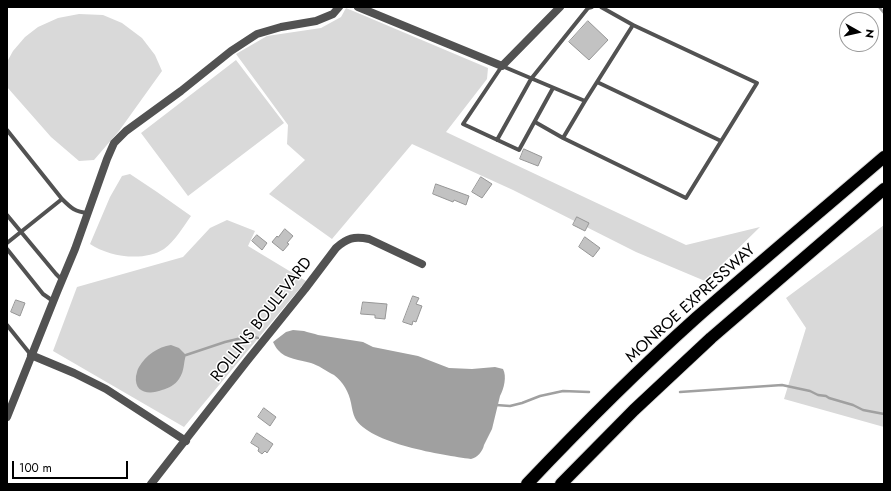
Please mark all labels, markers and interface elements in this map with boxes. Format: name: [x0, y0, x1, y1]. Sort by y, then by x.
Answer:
north arrow: [839, 12, 879, 52]
text: N: [861, 28, 878, 39]
street label: MONROE EXPRESSWAY: [622, 241, 760, 367]
street label: ROLLINS BOULEVARD: [207, 254, 317, 386]
scale bar: [14, 453, 130, 479]
text: 100 m: [19, 459, 52, 477]

